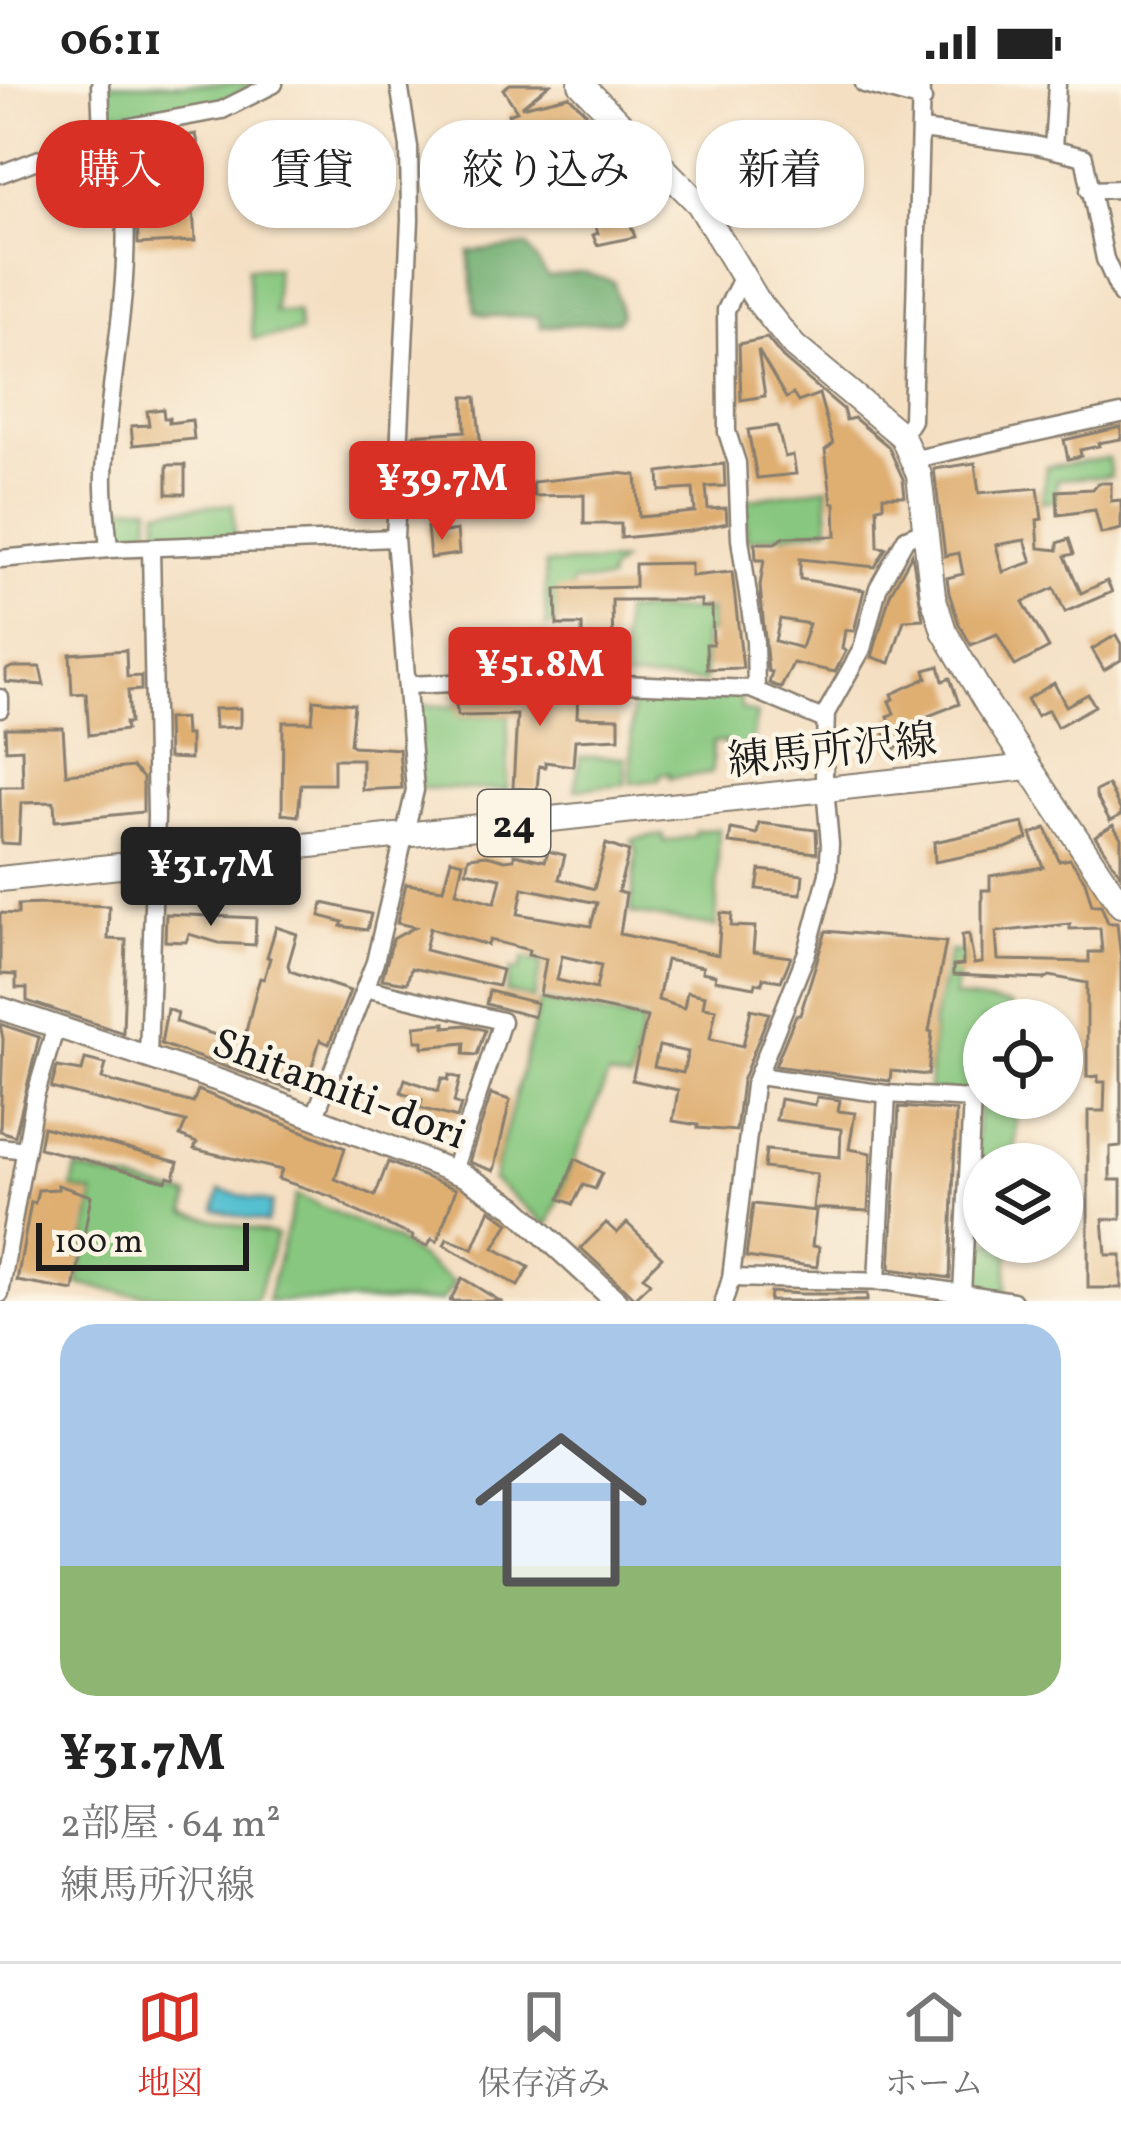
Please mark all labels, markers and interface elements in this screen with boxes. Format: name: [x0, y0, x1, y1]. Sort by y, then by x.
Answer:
text: 06:11: [60, 11, 162, 74]
chip: 購入: [36, 120, 204, 228]
chip: 賃貸: [228, 120, 396, 228]
chip: 絞り込み: [420, 120, 672, 228]
chip: 新着: [696, 120, 864, 228]
pin: ¥39.7M: [344, 441, 540, 543]
text: ¥39.7M: [376, 453, 508, 507]
pin: ¥51.8M: [442, 627, 638, 729]
text: ¥51.8M: [475, 639, 605, 693]
street label: 練馬所沢線: [725, 713, 940, 794]
road number: 24: [478, 790, 550, 856]
pin: ¥31.7M: [113, 827, 309, 929]
text: ¥31.7M: [148, 839, 274, 893]
map controls: [963, 999, 1083, 1263]
button: locate: [963, 999, 1083, 1119]
street label: Shitamiti-dori: [203, 1016, 474, 1167]
button: layers: [963, 1143, 1083, 1263]
scale bar: [36, 1217, 249, 1270]
text: 100 m: [54, 1221, 143, 1267]
icon: home: [453, 1402, 669, 1618]
text: ¥31.7M: [60, 1720, 225, 1791]
text: 2部屋 · 64 m²: [60, 1799, 281, 1853]
text: 練馬所沢線: [60, 1861, 255, 1915]
tab: 地図: [137, 1984, 203, 2109]
tab: 保存済み: [478, 1984, 610, 2109]
tab: ホーム: [885, 1984, 984, 2109]

